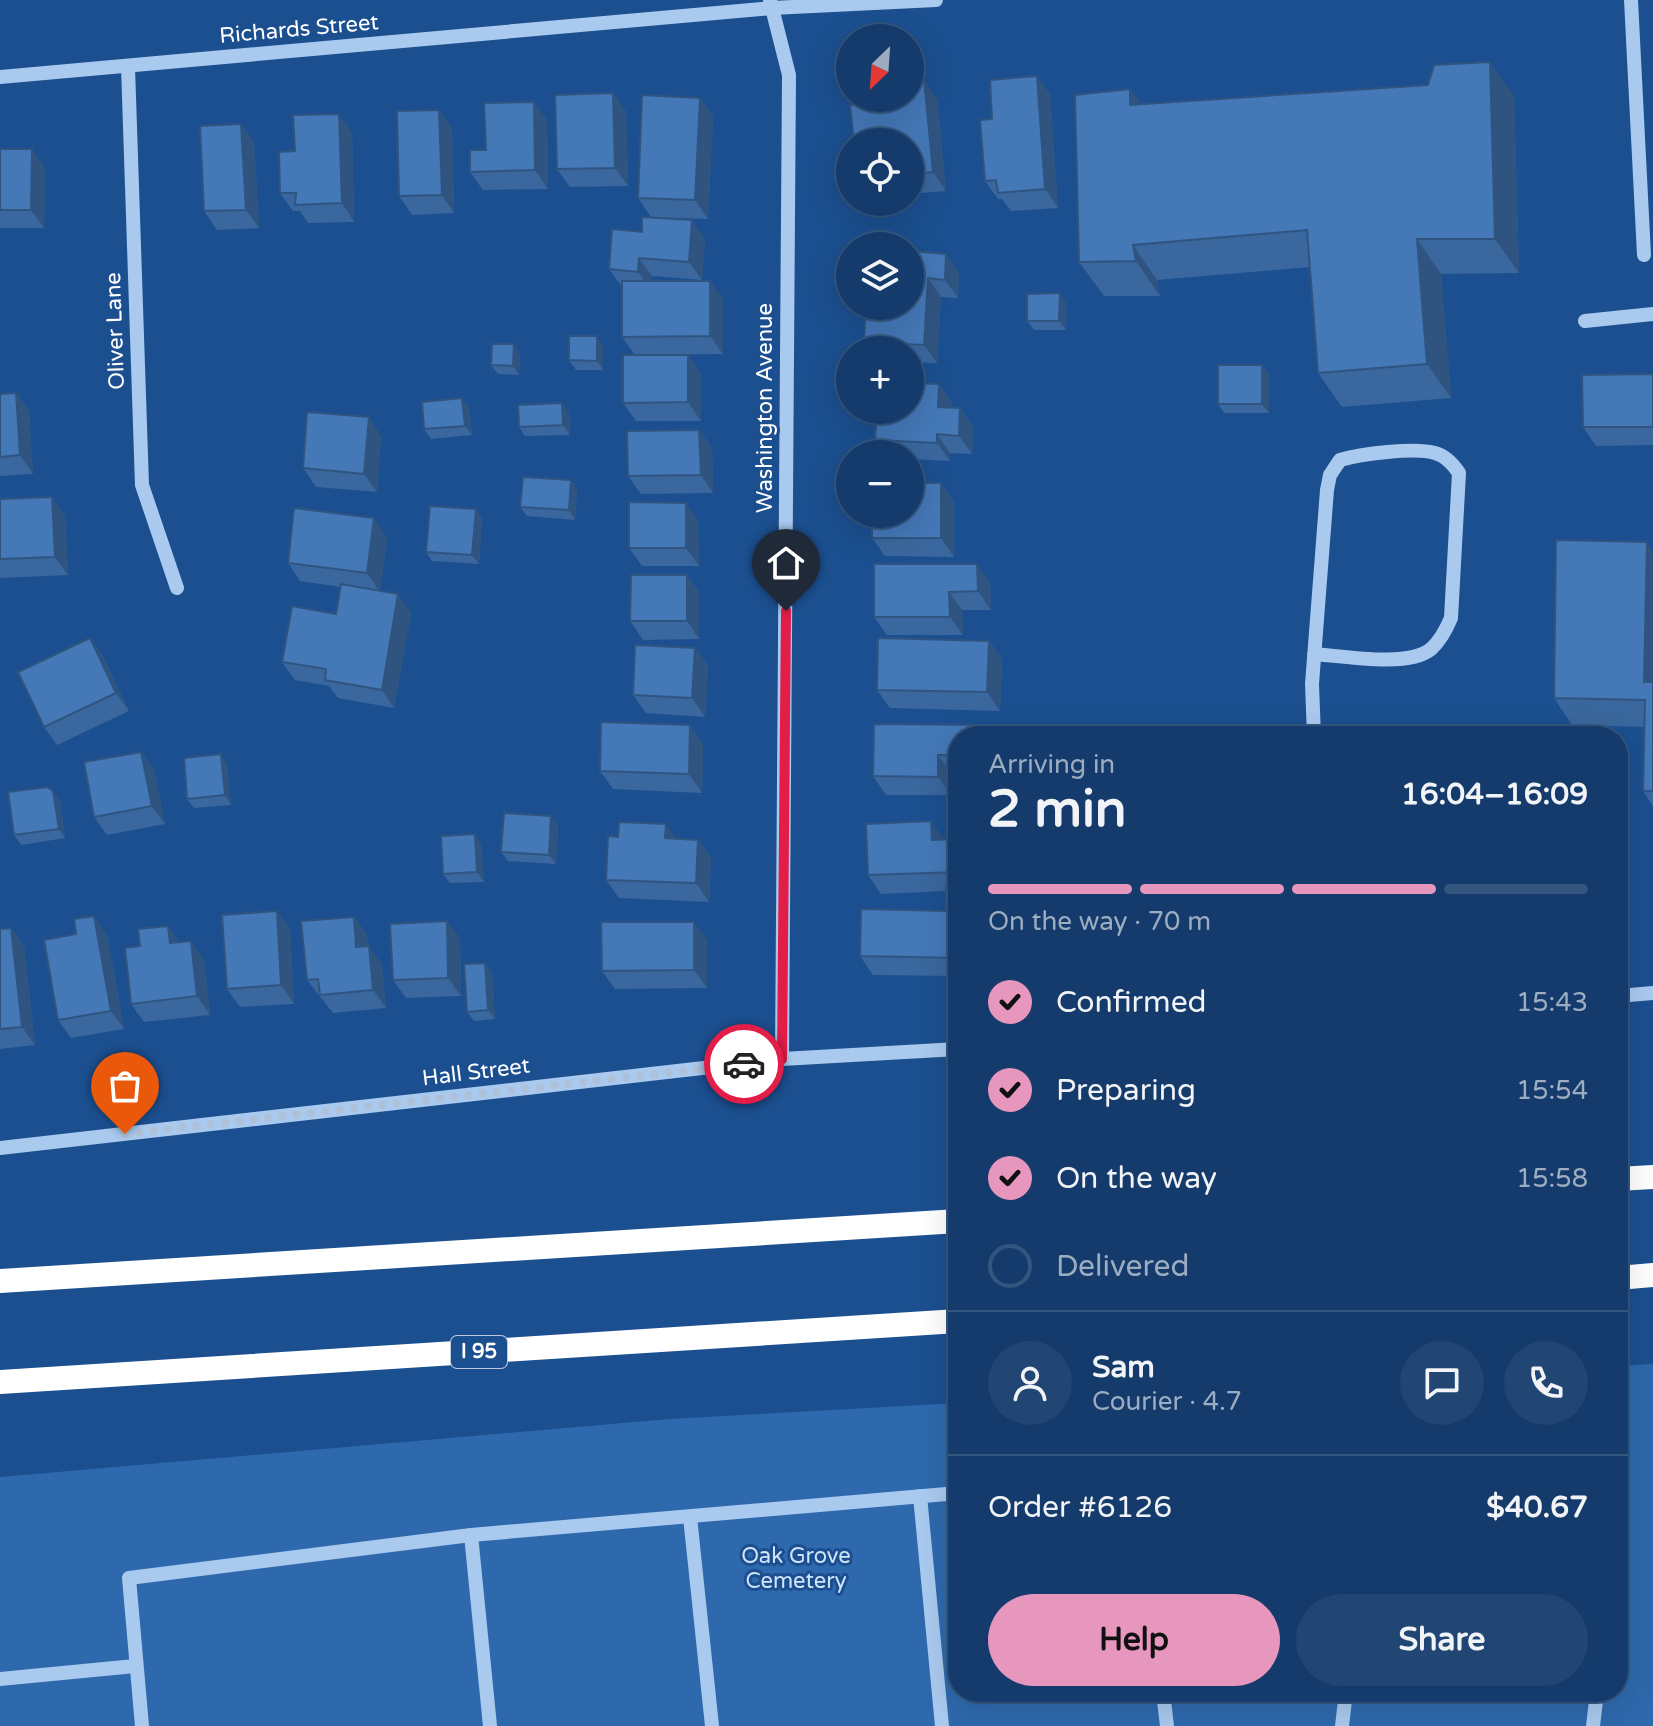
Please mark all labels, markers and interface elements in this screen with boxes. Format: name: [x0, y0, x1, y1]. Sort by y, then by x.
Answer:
street label: Richards Street: [218, 9, 380, 49]
north arrow: [836, 24, 924, 112]
map controls: [836, 24, 924, 528]
button: locate: [836, 128, 924, 216]
button: layers: [836, 232, 924, 320]
street label: Oliver Lane: [100, 272, 130, 390]
street label: Washington Avenue: [752, 303, 778, 513]
button: +: [836, 336, 924, 424]
button: −: [836, 440, 924, 528]
pin: [752, 529, 820, 611]
icon: home: [764, 541, 808, 585]
text: Arriving in: [988, 749, 1115, 780]
text: 16:04–16:09: [1401, 776, 1588, 813]
text: 2 min: [988, 778, 1127, 841]
text: On the way · 70 m: [988, 906, 1211, 937]
icon: check: [988, 980, 1032, 1024]
text: Confirmed: [1056, 984, 1207, 1021]
text: 15:43: [1516, 987, 1588, 1018]
courier: [704, 1024, 784, 1104]
icon: car: [722, 1042, 766, 1086]
pin: [91, 1052, 159, 1134]
street label: Hall Street: [421, 1052, 531, 1092]
icon: bag: [103, 1064, 147, 1108]
icon: check: [988, 1068, 1032, 1112]
text: Preparing: [1056, 1072, 1196, 1109]
text: 15:54: [1516, 1075, 1588, 1106]
icon: check: [988, 1156, 1032, 1200]
text: On the way: [1056, 1160, 1217, 1197]
text: 15:58: [1516, 1163, 1588, 1194]
text: Delivered: [1056, 1248, 1190, 1285]
road number: I 95: [451, 1336, 507, 1368]
button: person: [988, 1341, 1072, 1425]
button: chat: [1400, 1341, 1484, 1425]
button: phone: [1504, 1341, 1588, 1425]
text: Sam: [1092, 1349, 1155, 1386]
text: Courier · 4.7: [1092, 1386, 1242, 1417]
text: Order #6126: [988, 1489, 1172, 1526]
text: $40.67: [1486, 1489, 1588, 1526]
park label: Oak Grove Cemetery: [741, 1543, 851, 1594]
button: Help: [988, 1594, 1280, 1686]
button: Share: [1296, 1594, 1588, 1686]

